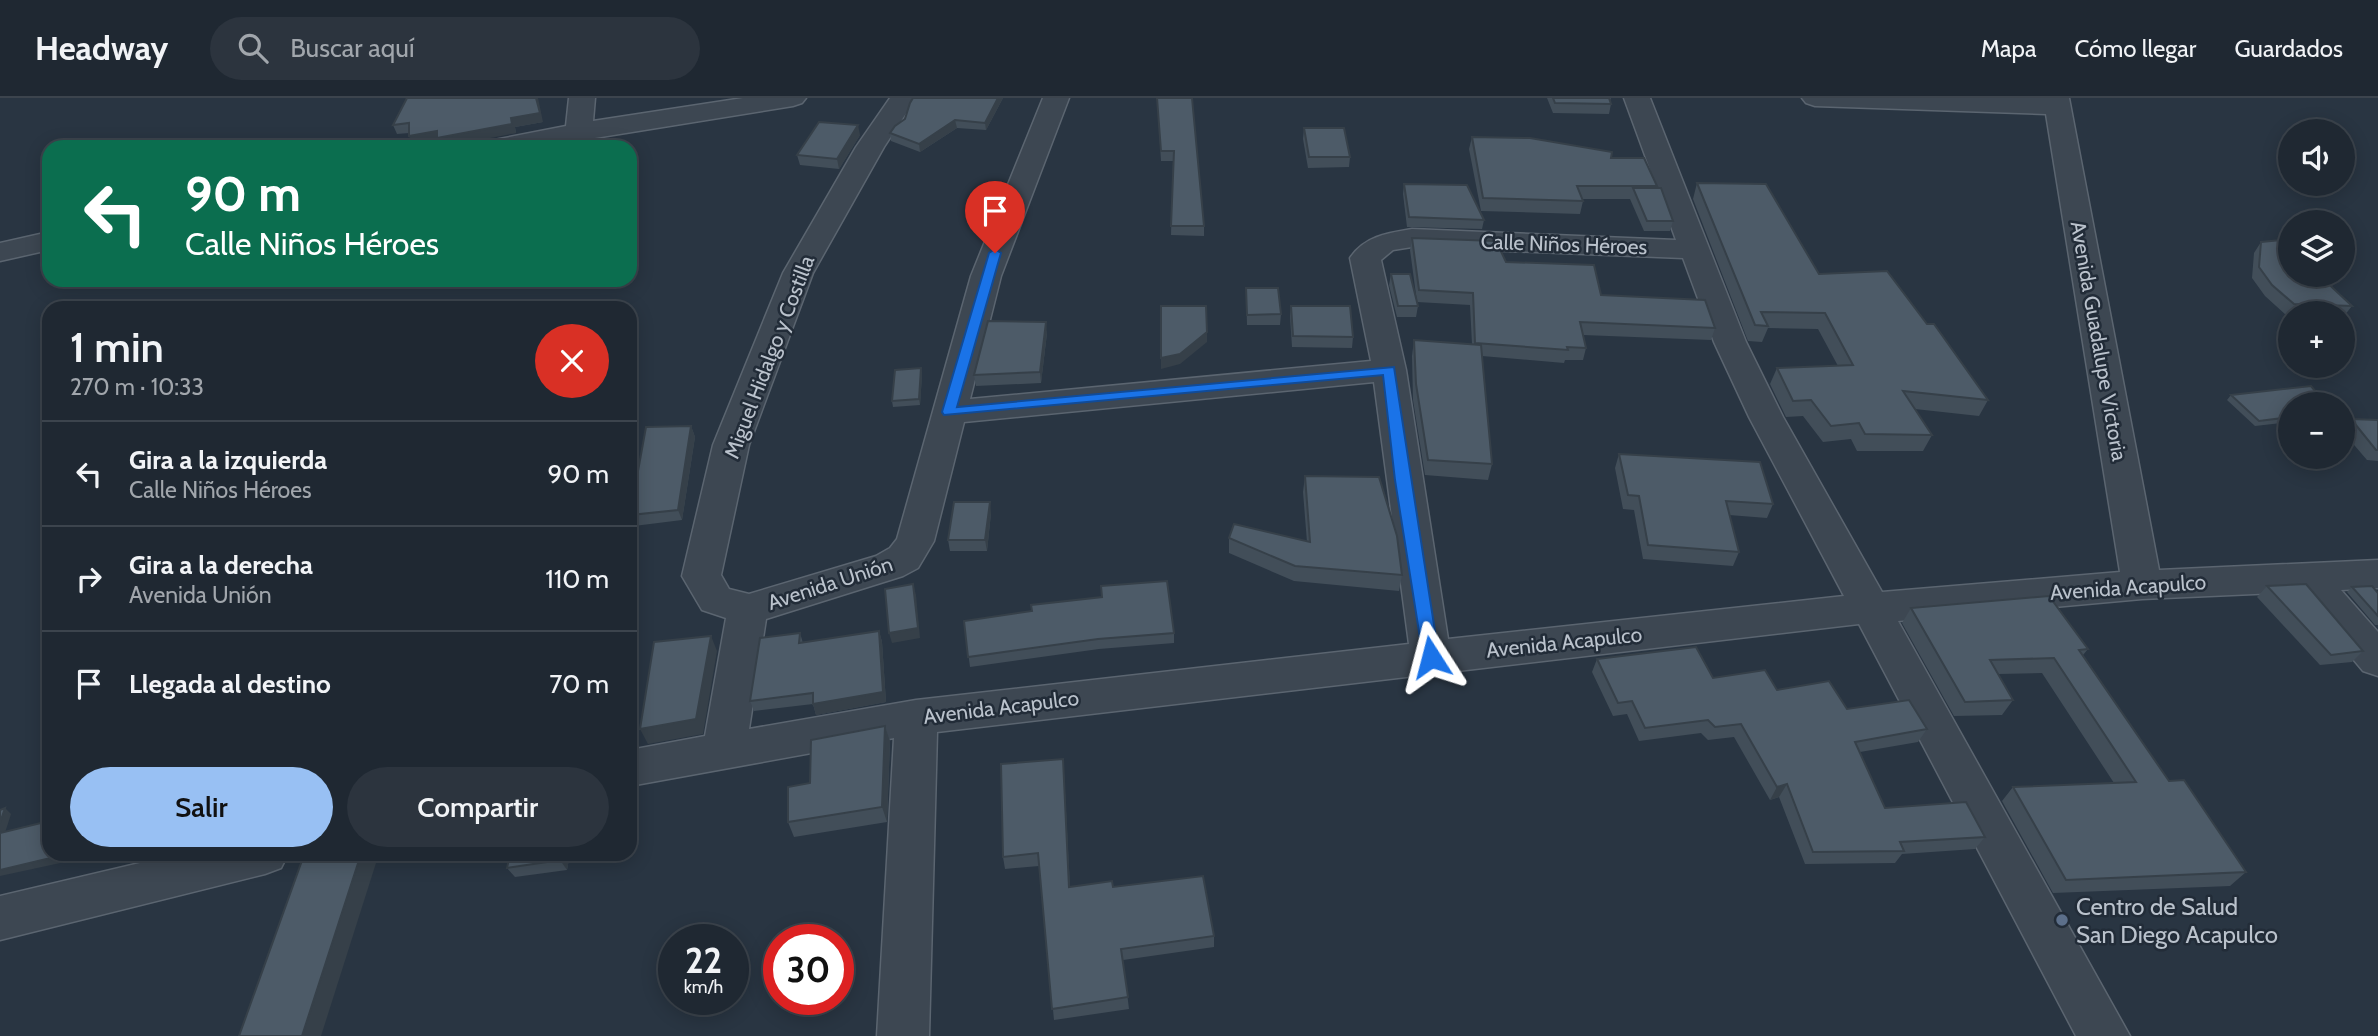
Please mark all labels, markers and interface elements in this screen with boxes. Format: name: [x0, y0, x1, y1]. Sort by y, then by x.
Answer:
search box: [210, 17, 700, 80]
text: Headway: [35, 28, 168, 68]
icon: search: [234, 29, 272, 67]
text: Buscar aquí: [290, 32, 414, 64]
text: Mapa: [1981, 34, 2037, 63]
text: Cómo llegar: [2075, 34, 2196, 63]
text: Guardados: [2234, 34, 2343, 63]
map controls: [2278, 119, 2355, 469]
button: sound: [2278, 119, 2355, 196]
text: 90 m: [185, 164, 301, 223]
icon: left: [70, 168, 161, 259]
pin: [965, 181, 1025, 253]
icon: arrive: [976, 192, 1014, 230]
button: layers: [2278, 210, 2355, 287]
street label: Avenida Guadalupe Victoria: [2066, 219, 2132, 463]
text: Calle Niños Héroes: [185, 224, 439, 263]
street label: Calle Niños Héroes: [1480, 229, 1648, 259]
street label: Miguel Hidalgo y Costilla: [719, 252, 819, 462]
button: +: [2278, 301, 2355, 378]
text: 1 min: [70, 321, 164, 373]
button: close: [535, 324, 609, 398]
text: 270 m · 10:33: [70, 373, 204, 401]
button: −: [2278, 392, 2355, 469]
text: Gira a la izquierda: [129, 444, 327, 476]
icon: left: [70, 455, 108, 493]
text: 90 m: [547, 458, 609, 490]
text: Calle Niños Héroes: [129, 476, 312, 504]
text: Gira a la derecha: [129, 549, 313, 581]
street label: Avenida Unión: [764, 551, 896, 615]
icon: right: [70, 560, 108, 598]
text: 110 m: [545, 563, 609, 595]
street label: Avenida Acapulco: [2049, 569, 2207, 605]
text: Avenida Unión: [129, 581, 271, 609]
position arrow: [1394, 620, 1468, 694]
street label: Avenida Acapulco: [1485, 621, 1643, 663]
icon: arrive: [70, 665, 108, 703]
text: Llegada al destino: [129, 668, 331, 700]
text: 70 m: [549, 668, 609, 700]
street label: Avenida Acapulco: [922, 685, 1080, 729]
button: Salir: [70, 767, 333, 847]
button: Compartir: [347, 767, 609, 847]
place label: Centro de Salud San Diego Acapulco: [2076, 892, 2278, 949]
marker: Centro de Salud San Diego Acapulco: [2054, 912, 2070, 928]
speed limit sign: 30: [763, 924, 854, 1015]
text: 22: [685, 939, 722, 982]
text: km/h: [684, 976, 723, 998]

